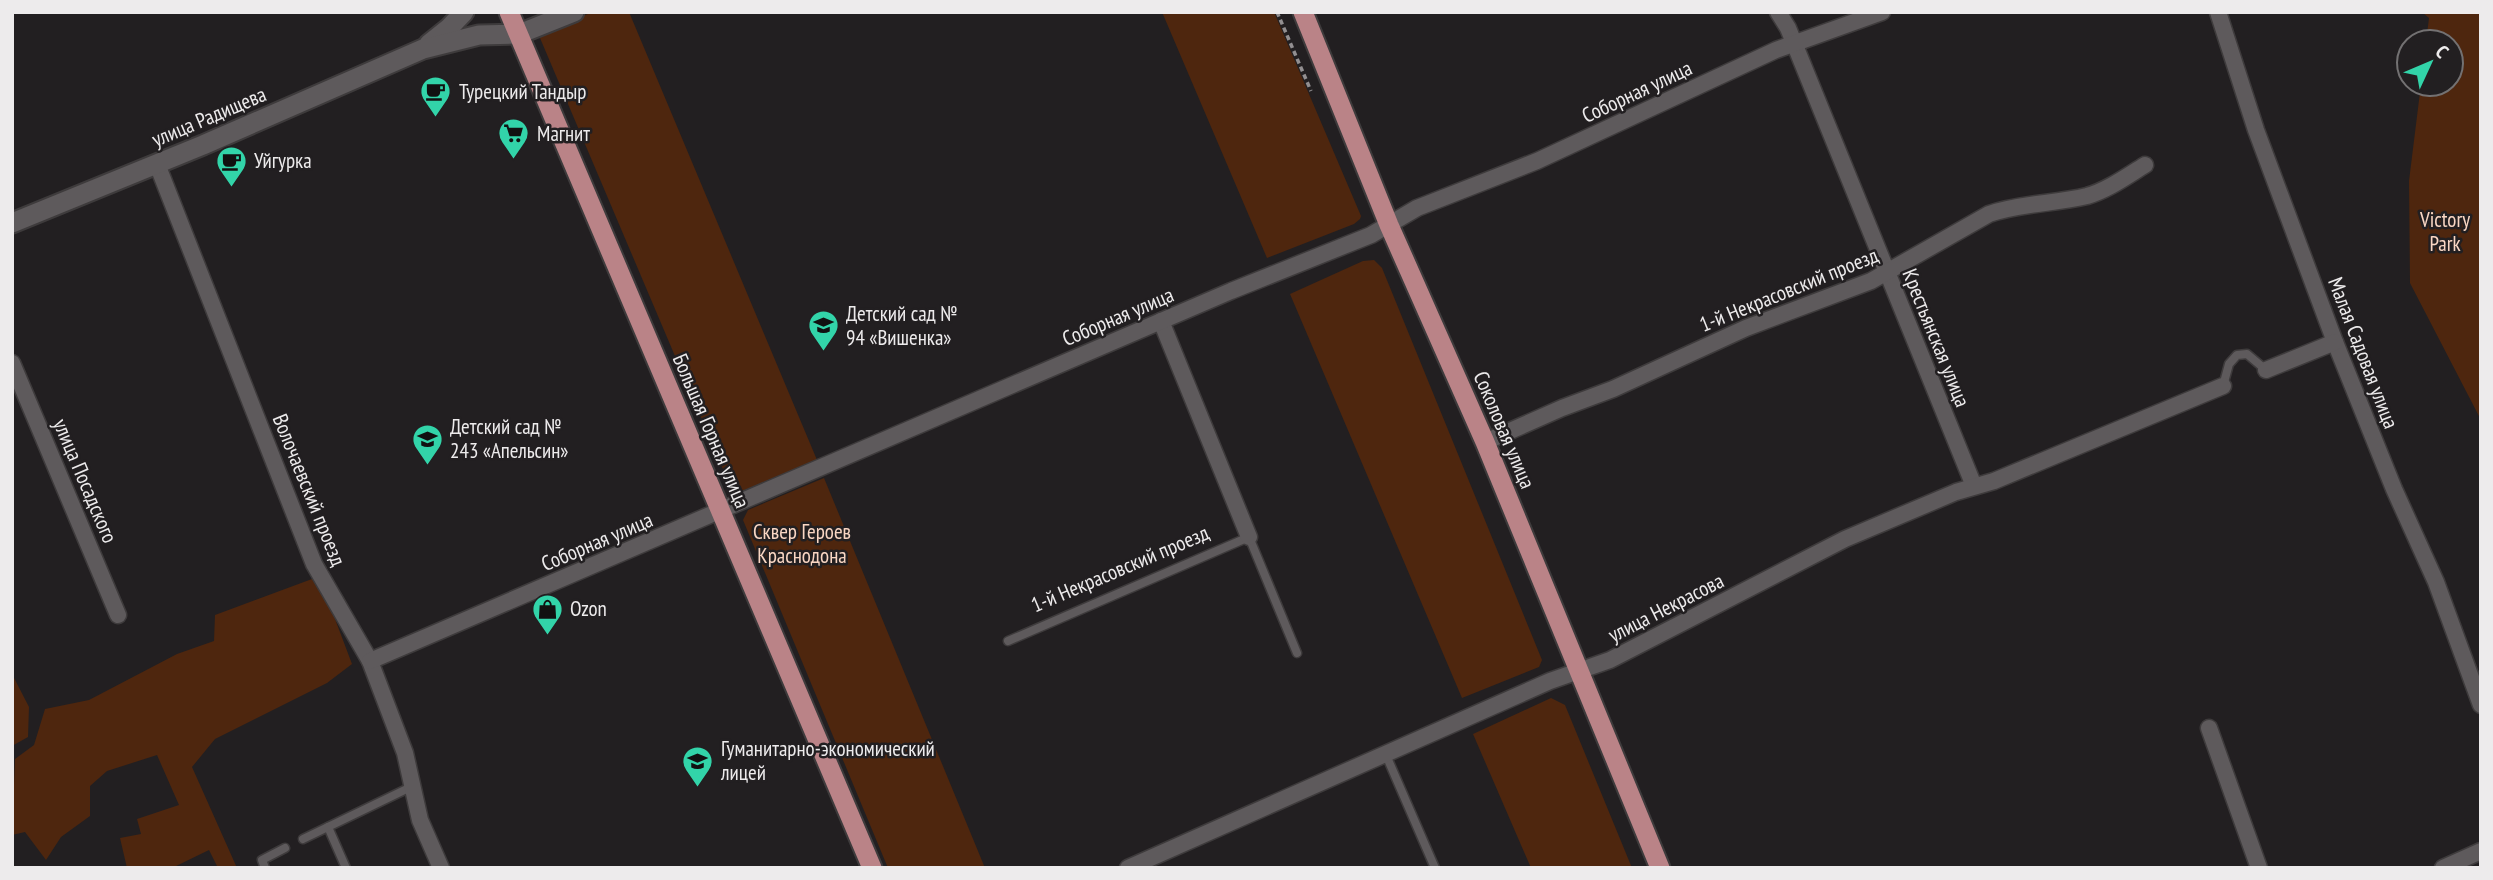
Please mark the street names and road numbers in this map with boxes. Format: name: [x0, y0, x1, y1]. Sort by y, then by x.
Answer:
street label: Соборная улица: [1577, 54, 1696, 129]
street label: улица Радищева: [148, 80, 270, 153]
street label: 1-й Некрасовский проезд: [1695, 241, 1882, 338]
street label: Крестьянская улица: [1896, 265, 1976, 411]
street label: Малая Садовая улица: [2322, 273, 2405, 432]
street label: Соборная улица: [1058, 281, 1178, 352]
street label: Большая Горная улица: [667, 349, 756, 512]
street label: Соколовая улица: [1468, 367, 1541, 493]
street label: Волочаевский проезд: [267, 410, 352, 570]
street label: улица Посадского: [47, 415, 124, 547]
street label: Соборная улица: [537, 506, 657, 577]
street label: 1-й Некрасовский проезд: [1027, 519, 1213, 618]
street label: улица Некрасова: [1603, 567, 1728, 648]

